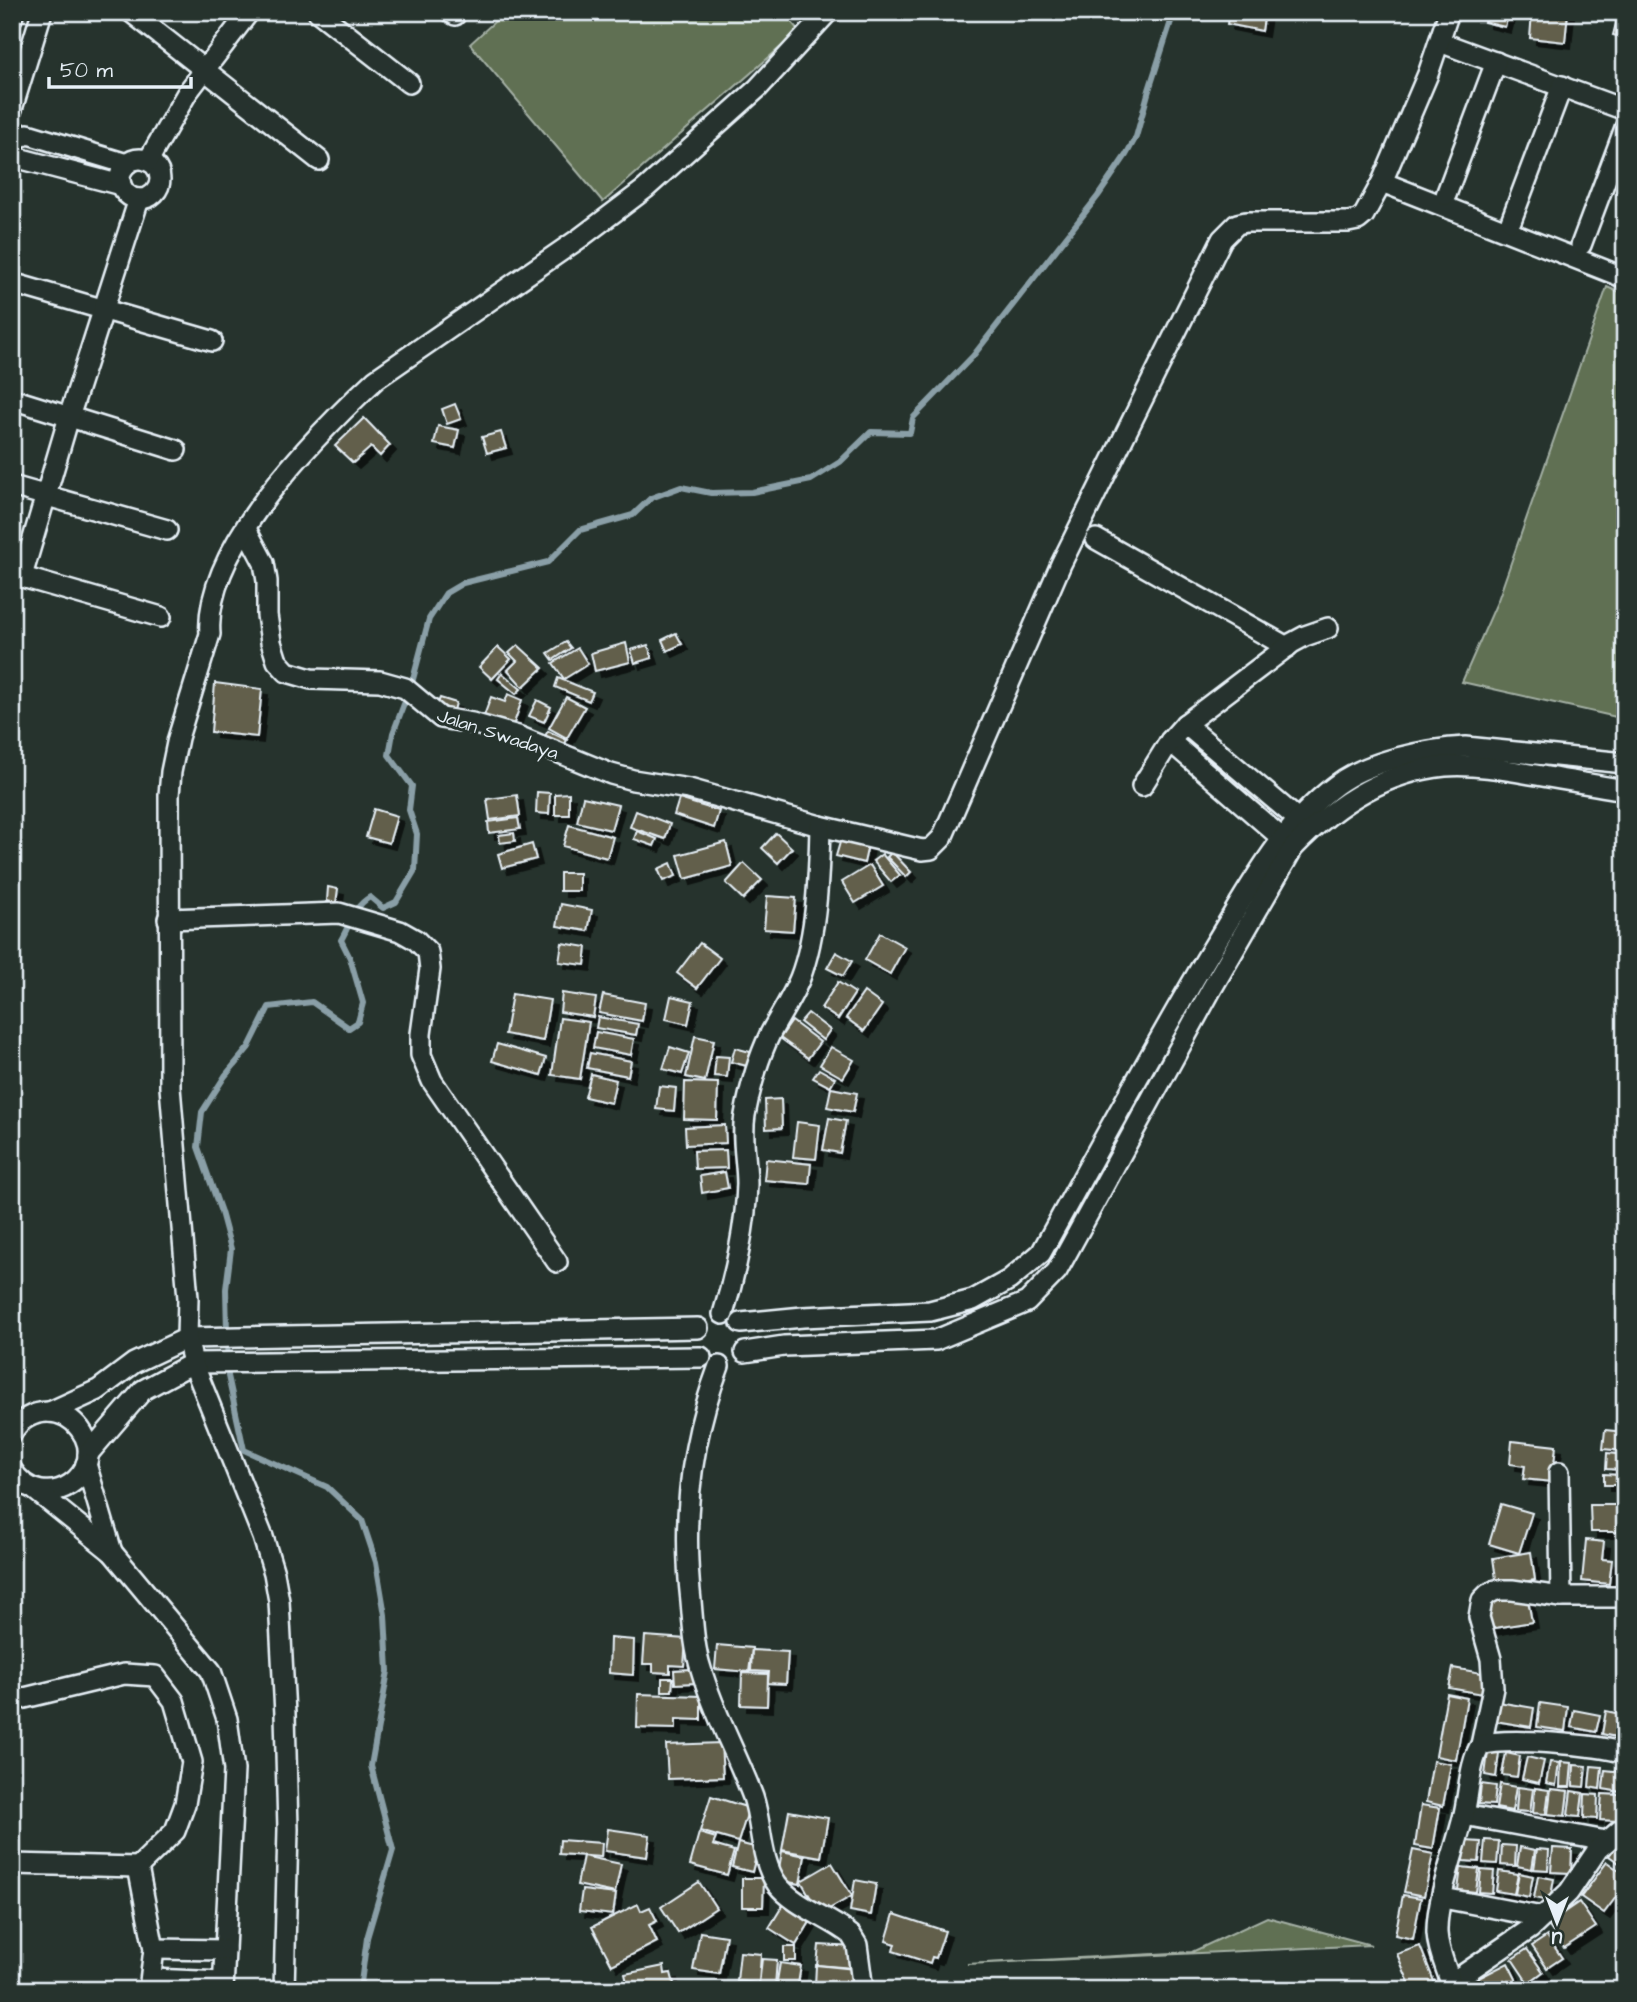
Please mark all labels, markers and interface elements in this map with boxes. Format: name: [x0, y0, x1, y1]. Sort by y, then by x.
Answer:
scale bar: [49, 46, 191, 90]
text: 50 m: [60, 56, 114, 85]
street label: Jalan Swadaya: [433, 702, 562, 768]
north arrow: [1522, 1886, 1592, 1956]
text: U: [1551, 1924, 1562, 1951]

